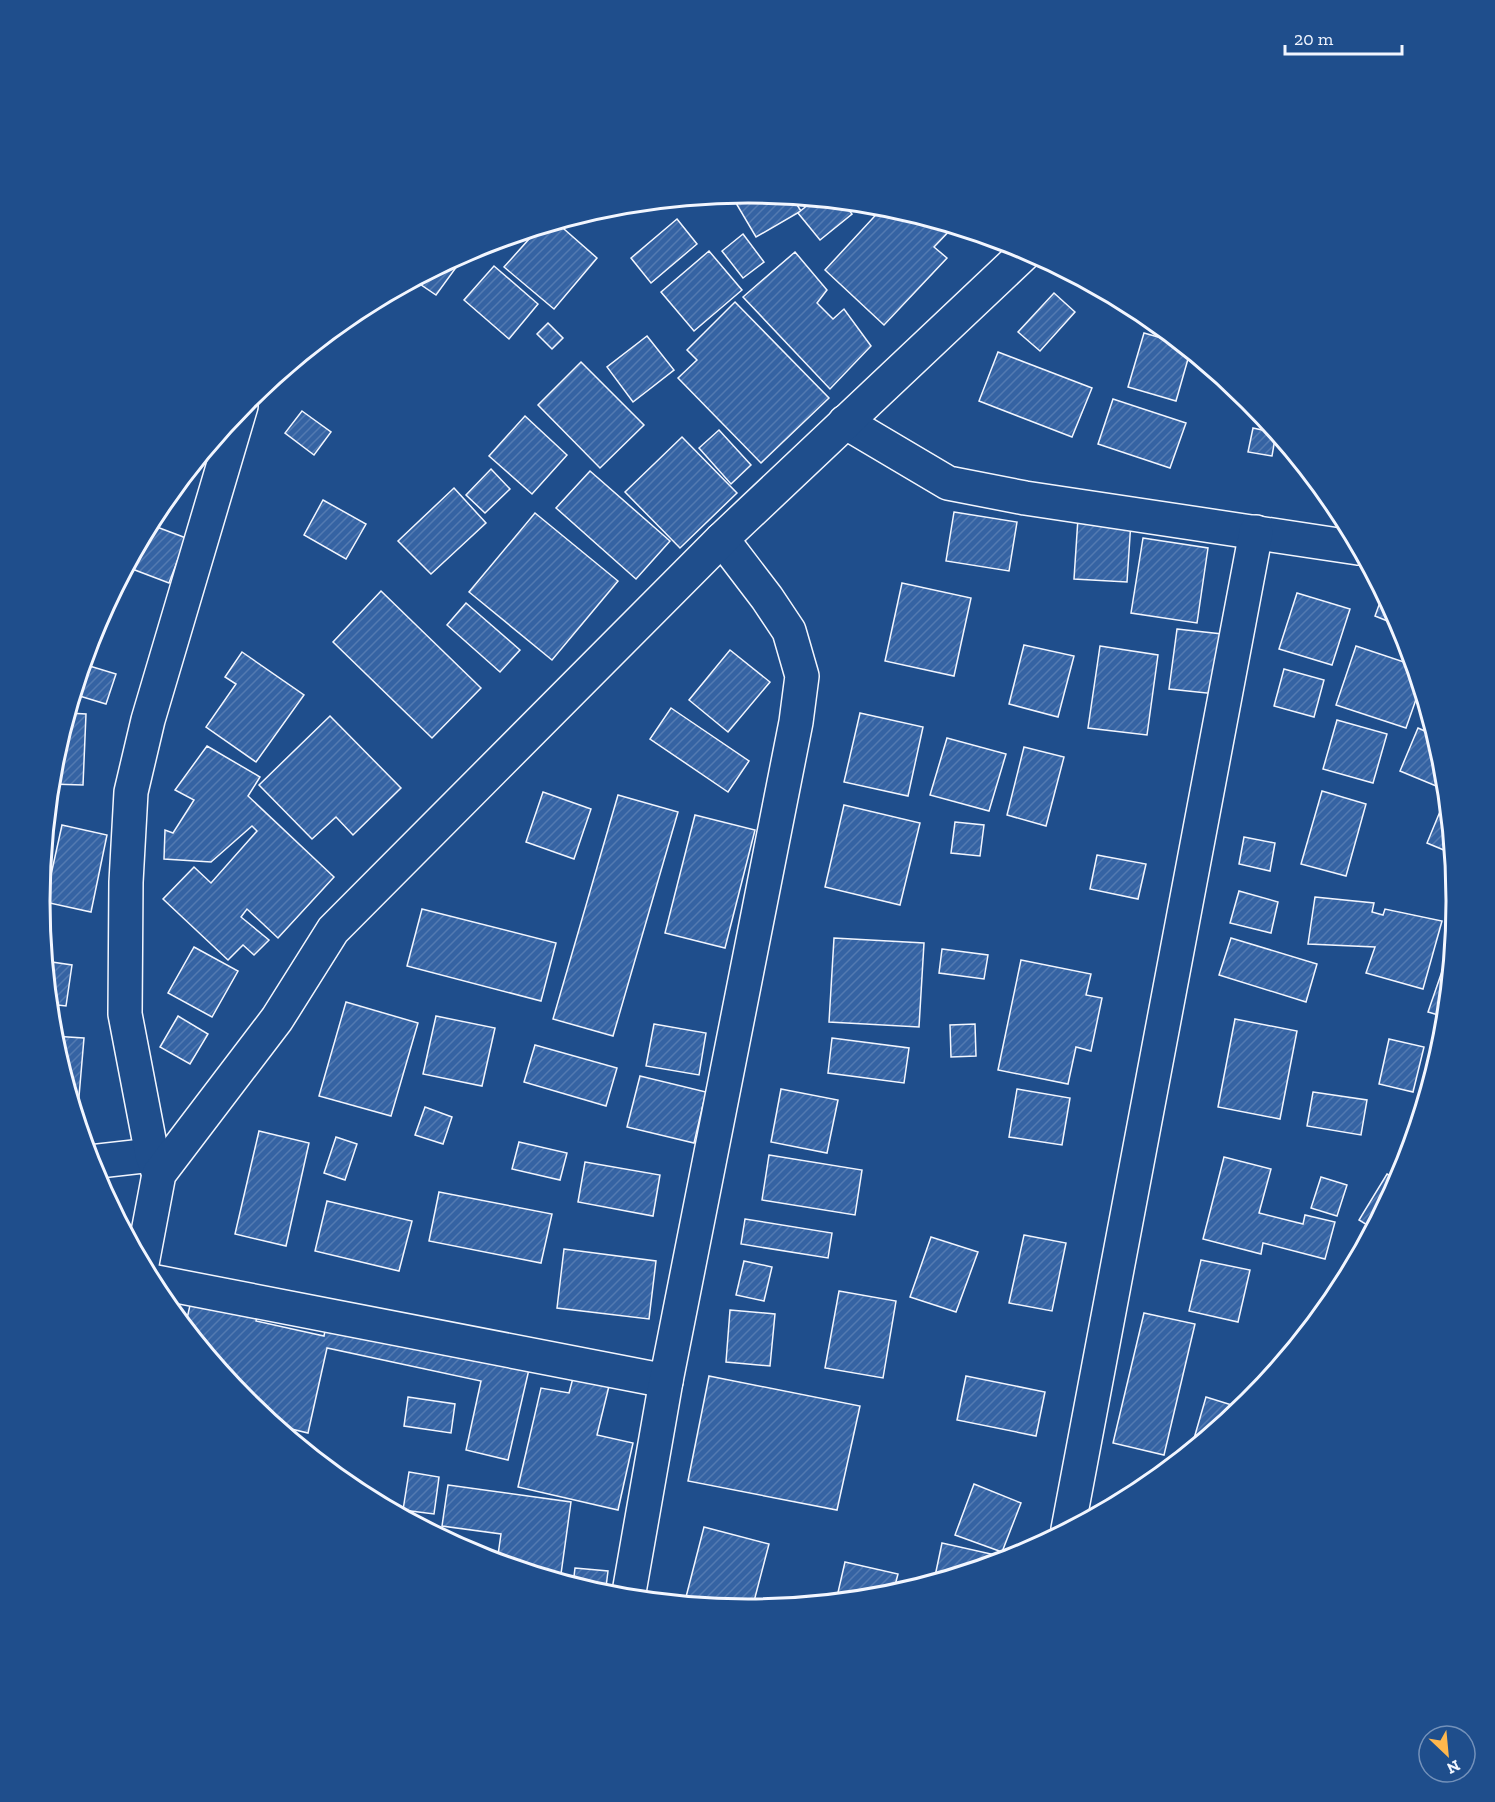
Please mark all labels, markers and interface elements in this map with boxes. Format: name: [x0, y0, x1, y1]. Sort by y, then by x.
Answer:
scale bar: [1285, 18, 1402, 56]
text: 20 m: [1294, 28, 1334, 50]
north arrow: [1417, 1724, 1477, 1784]
text: N: [1444, 1756, 1463, 1778]

